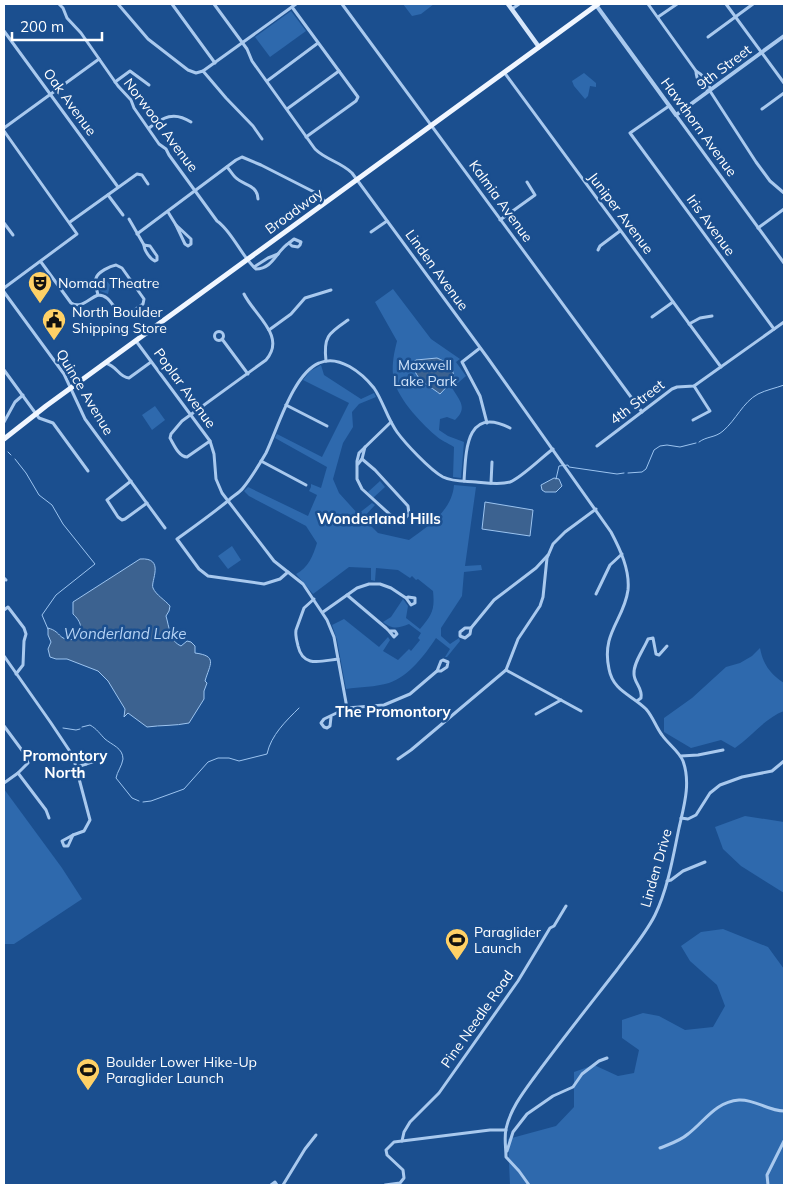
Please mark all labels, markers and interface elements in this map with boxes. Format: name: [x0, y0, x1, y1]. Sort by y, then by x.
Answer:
scale bar: [12, 10, 102, 42]
text: 200 m: [20, 17, 64, 36]
street label: 9th Street: [693, 41, 755, 93]
street label: Oak Avenue: [40, 65, 100, 139]
street label: Hawthorn Avenue: [657, 74, 741, 180]
street label: Norwood Avenue: [120, 75, 202, 175]
street label: Kalmia Avenue: [465, 156, 537, 246]
street label: Juniper Avenue: [584, 169, 658, 257]
street label: Broadway: [262, 184, 327, 238]
street label: Iris Avenue: [683, 191, 739, 259]
street label: Linden Avenue: [402, 226, 472, 314]
theatre icon: Nomad Theatre: [27, 270, 53, 304]
place label: Nomad Theatre: [58, 274, 159, 292]
place label: North Boulder Shipping Store: [72, 303, 167, 337]
public building icon: North Boulder Shipping Store: [41, 307, 67, 341]
street label: Poplar Avenue: [150, 345, 220, 431]
street label: Quince Avenue: [52, 346, 118, 438]
park label: Maxwell Lake Park: [393, 356, 458, 390]
street label: 4th Street: [606, 376, 668, 428]
district label: Wonderland Hills: [317, 509, 441, 528]
water label: Wonderland Lake: [64, 624, 186, 643]
district label: The Promontory: [335, 702, 452, 721]
district label: Promontory North: [23, 746, 108, 782]
street label: Linden Drive: [636, 827, 676, 909]
place label: Paraglider Launch: [474, 923, 542, 957]
sports icon: Paraglider Launch: [444, 927, 470, 961]
street label: Pine Needle Road: [437, 967, 517, 1071]
place label: Boulder Lower Hike-Up Paraglider Launch: [106, 1053, 257, 1087]
sports icon: Boulder Lower Hike-Up Paraglider Launch: [75, 1057, 101, 1091]

